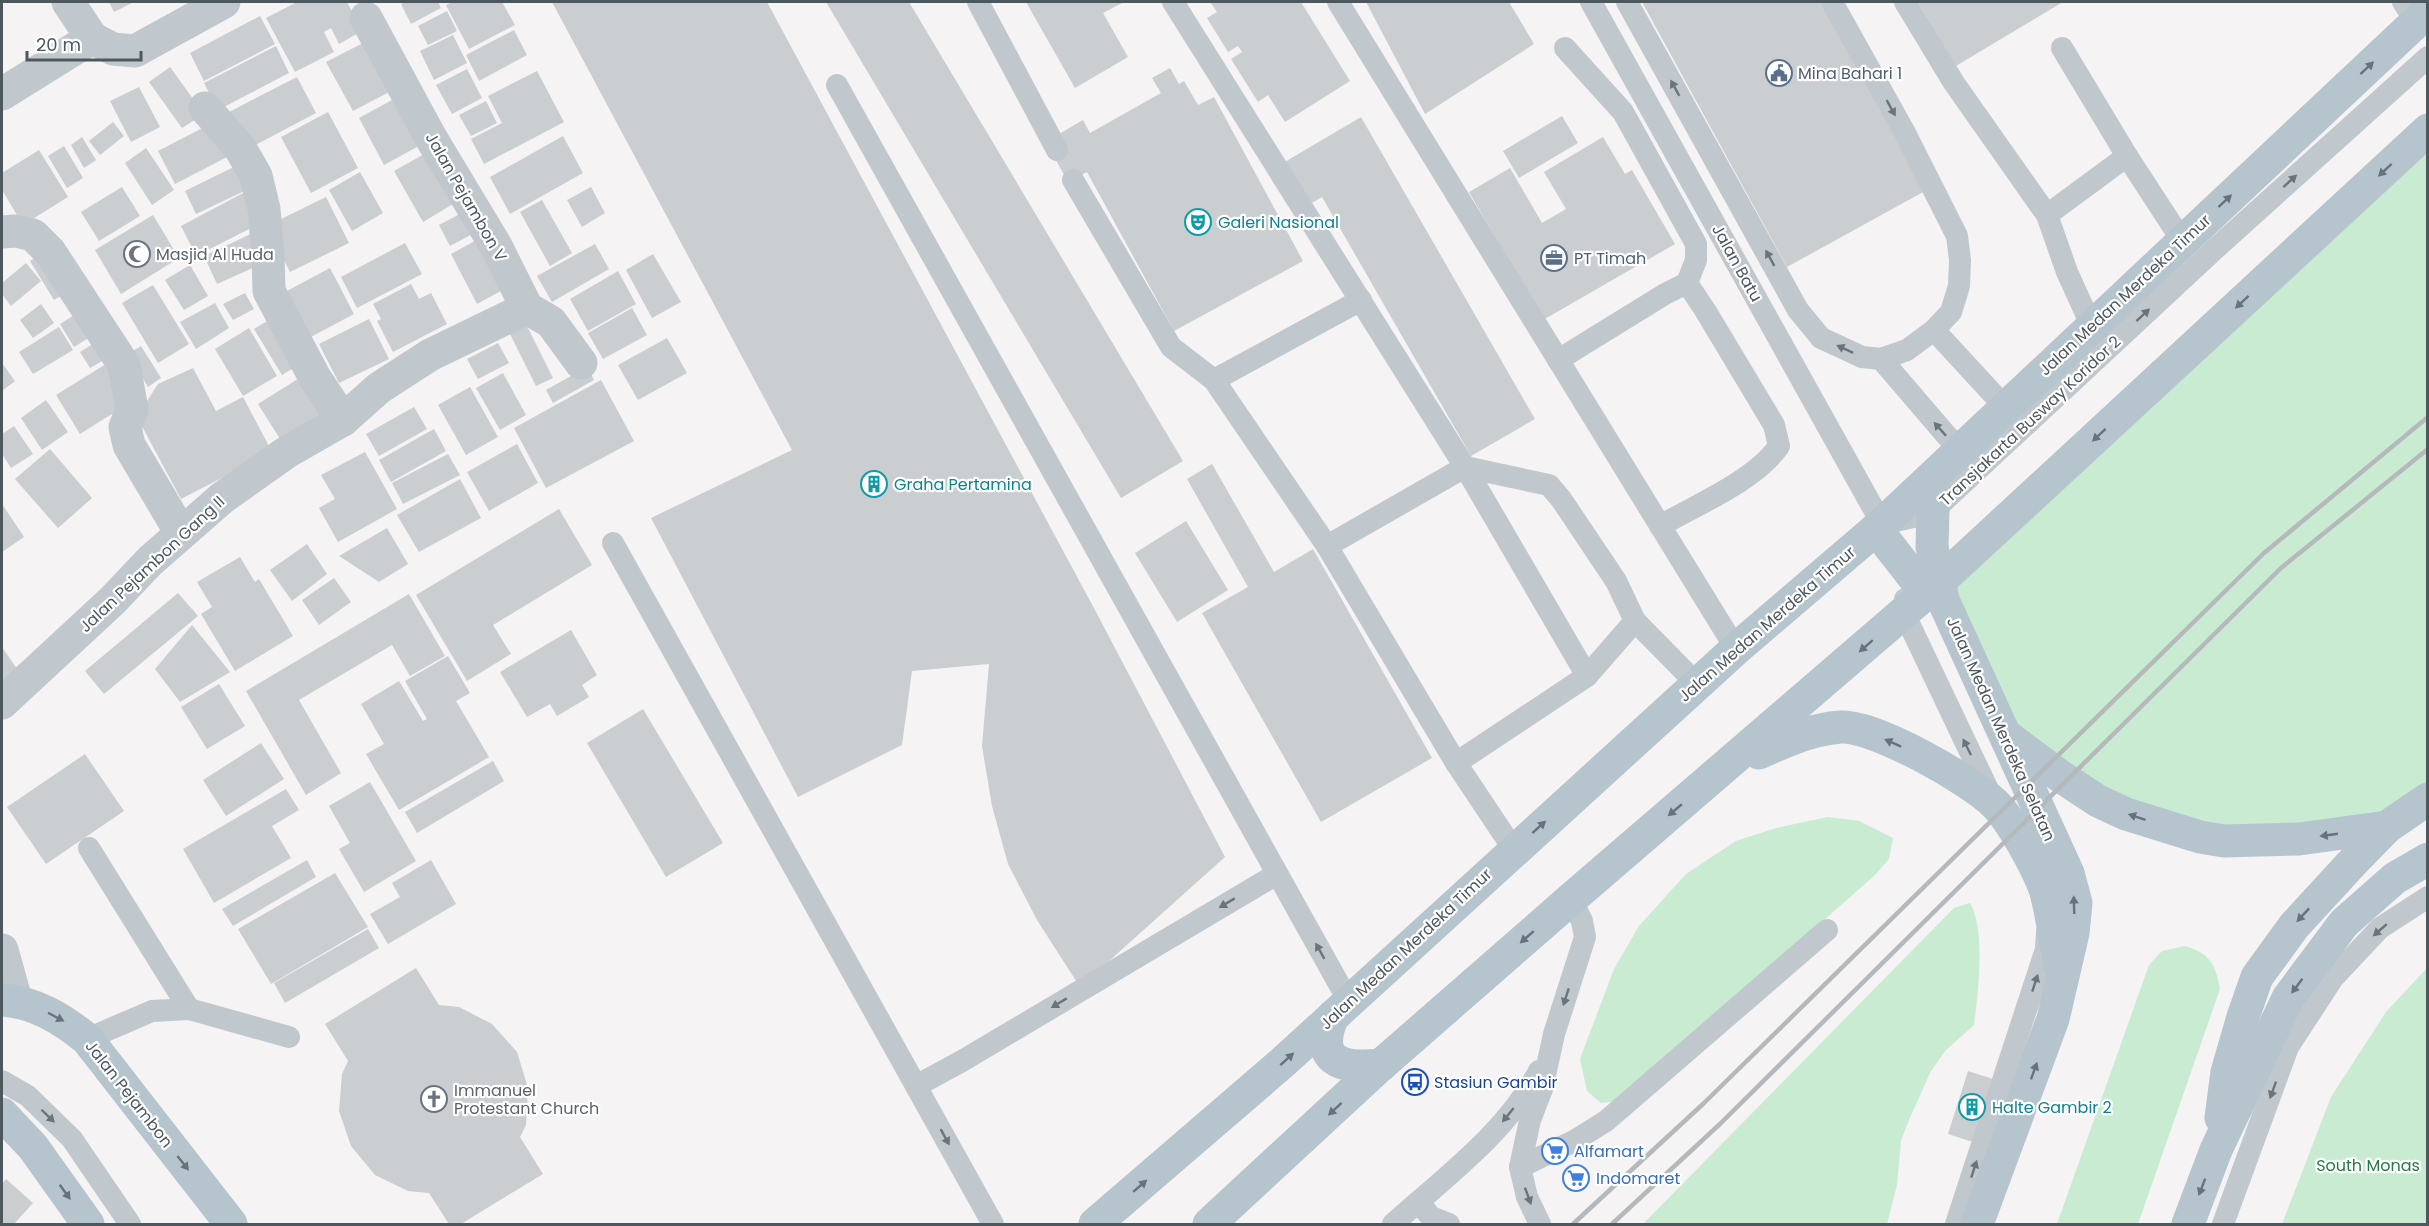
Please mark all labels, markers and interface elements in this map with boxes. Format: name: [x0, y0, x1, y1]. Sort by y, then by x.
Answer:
scale bar: [27, 24, 141, 62]
text: 20 m: [36, 32, 81, 57]
public building icon: Mina Bahari 1: [1764, 58, 1794, 88]
one-way arrow: [2360, 61, 2375, 75]
place label: Mina Bahari 1: [1798, 62, 1902, 85]
one-way arrow: [1670, 79, 1680, 96]
one-way arrow: [1886, 99, 1896, 116]
street label: Jalan Pejambon V: [420, 128, 512, 266]
one-way arrow: [2378, 162, 2392, 176]
one-way arrow: [2282, 174, 2297, 188]
one-way arrow: [2218, 195, 2232, 209]
theatre icon: Galeri Nasional: [1183, 207, 1213, 237]
street label: Jalan Medan Merdeka Timur: [2034, 209, 2216, 381]
place label: Galeri Nasional: [1218, 211, 1339, 234]
street label: Jalan Batu: [1706, 220, 1768, 306]
mosque icon: Masjid Al Huda: [122, 239, 152, 269]
place label: Masjid Al Huda: [156, 243, 274, 266]
office icon: PT Timah: [1539, 243, 1569, 273]
place label: PT Timah: [1574, 247, 1646, 270]
one-way arrow: [1765, 250, 1775, 267]
one-way arrow: [2235, 295, 2249, 309]
one-way arrow: [2136, 308, 2151, 322]
street label: Transjakarta Busway Koridor 2: [1934, 331, 2126, 511]
one-way arrow: [1837, 345, 1854, 354]
one-way arrow: [1933, 421, 1947, 436]
one-way arrow: [2092, 428, 2107, 442]
building icon: Graha Pertamina: [859, 469, 889, 499]
place label: Graha Pertamina: [894, 473, 1032, 496]
street label: Jalan Pejambon Gang II: [74, 490, 230, 638]
street label: Jalan Medan Merdeka Timur: [1674, 541, 1860, 707]
street label: Jalan Medan Merdeka Selatan: [1941, 613, 2061, 845]
one-way arrow: [1859, 639, 1874, 652]
one-way arrow: [1883, 738, 1901, 748]
one-way arrow: [1963, 738, 1972, 755]
one-way arrow: [1668, 803, 1683, 816]
one-way arrow: [2128, 812, 2146, 822]
one-way arrow: [1531, 821, 1546, 834]
one-way arrow: [2319, 830, 2338, 840]
street label: Jalan Medan Merdeka Timur: [1315, 863, 1497, 1035]
one-way arrow: [2070, 896, 2079, 915]
one-way arrow: [1219, 898, 1235, 909]
one-way arrow: [2296, 908, 2310, 923]
one-way arrow: [2372, 923, 2387, 937]
one-way arrow: [1520, 930, 1535, 943]
one-way arrow: [1315, 943, 1326, 959]
one-way arrow: [2030, 974, 2040, 992]
one-way arrow: [2291, 978, 2303, 994]
one-way arrow: [1560, 988, 1570, 1006]
one-way arrow: [1050, 998, 1067, 1008]
one-way arrow: [48, 1012, 65, 1022]
street label: Jalan Pejambon: [80, 1036, 178, 1152]
one-way arrow: [1280, 1052, 1294, 1066]
one-way arrow: [2029, 1062, 2039, 1080]
bus stop icon: Stasiun Gambir: [1400, 1067, 1430, 1097]
place label: Stasiun Gambir: [1434, 1071, 1558, 1094]
place label: Immanuel Protestant Church: [454, 1079, 599, 1120]
one-way arrow: [2267, 1081, 2277, 1099]
church icon: Immanuel Protestant Church: [419, 1084, 449, 1114]
building icon: Halte Gambir 2: [1957, 1092, 1987, 1122]
place label: Halte Gambir 2: [1992, 1096, 2112, 1119]
one-way arrow: [1329, 1102, 1343, 1116]
one-way arrow: [1501, 1107, 1514, 1123]
one-way arrow: [41, 1108, 55, 1122]
one-way arrow: [940, 1128, 950, 1145]
supermarket icon: Alfamart: [1540, 1136, 1570, 1166]
place label: Alfamart: [1574, 1140, 1644, 1163]
park label: South Monas: [2316, 1154, 2420, 1177]
one-way arrow: [177, 1155, 190, 1171]
one-way arrow: [1970, 1160, 1979, 1178]
supermarket icon: Indomaret: [1561, 1163, 1591, 1193]
place label: Indomaret: [1596, 1167, 1680, 1190]
one-way arrow: [2197, 1179, 2207, 1197]
one-way arrow: [1132, 1180, 1147, 1193]
one-way arrow: [59, 1183, 71, 1199]
one-way arrow: [1524, 1188, 1534, 1206]

